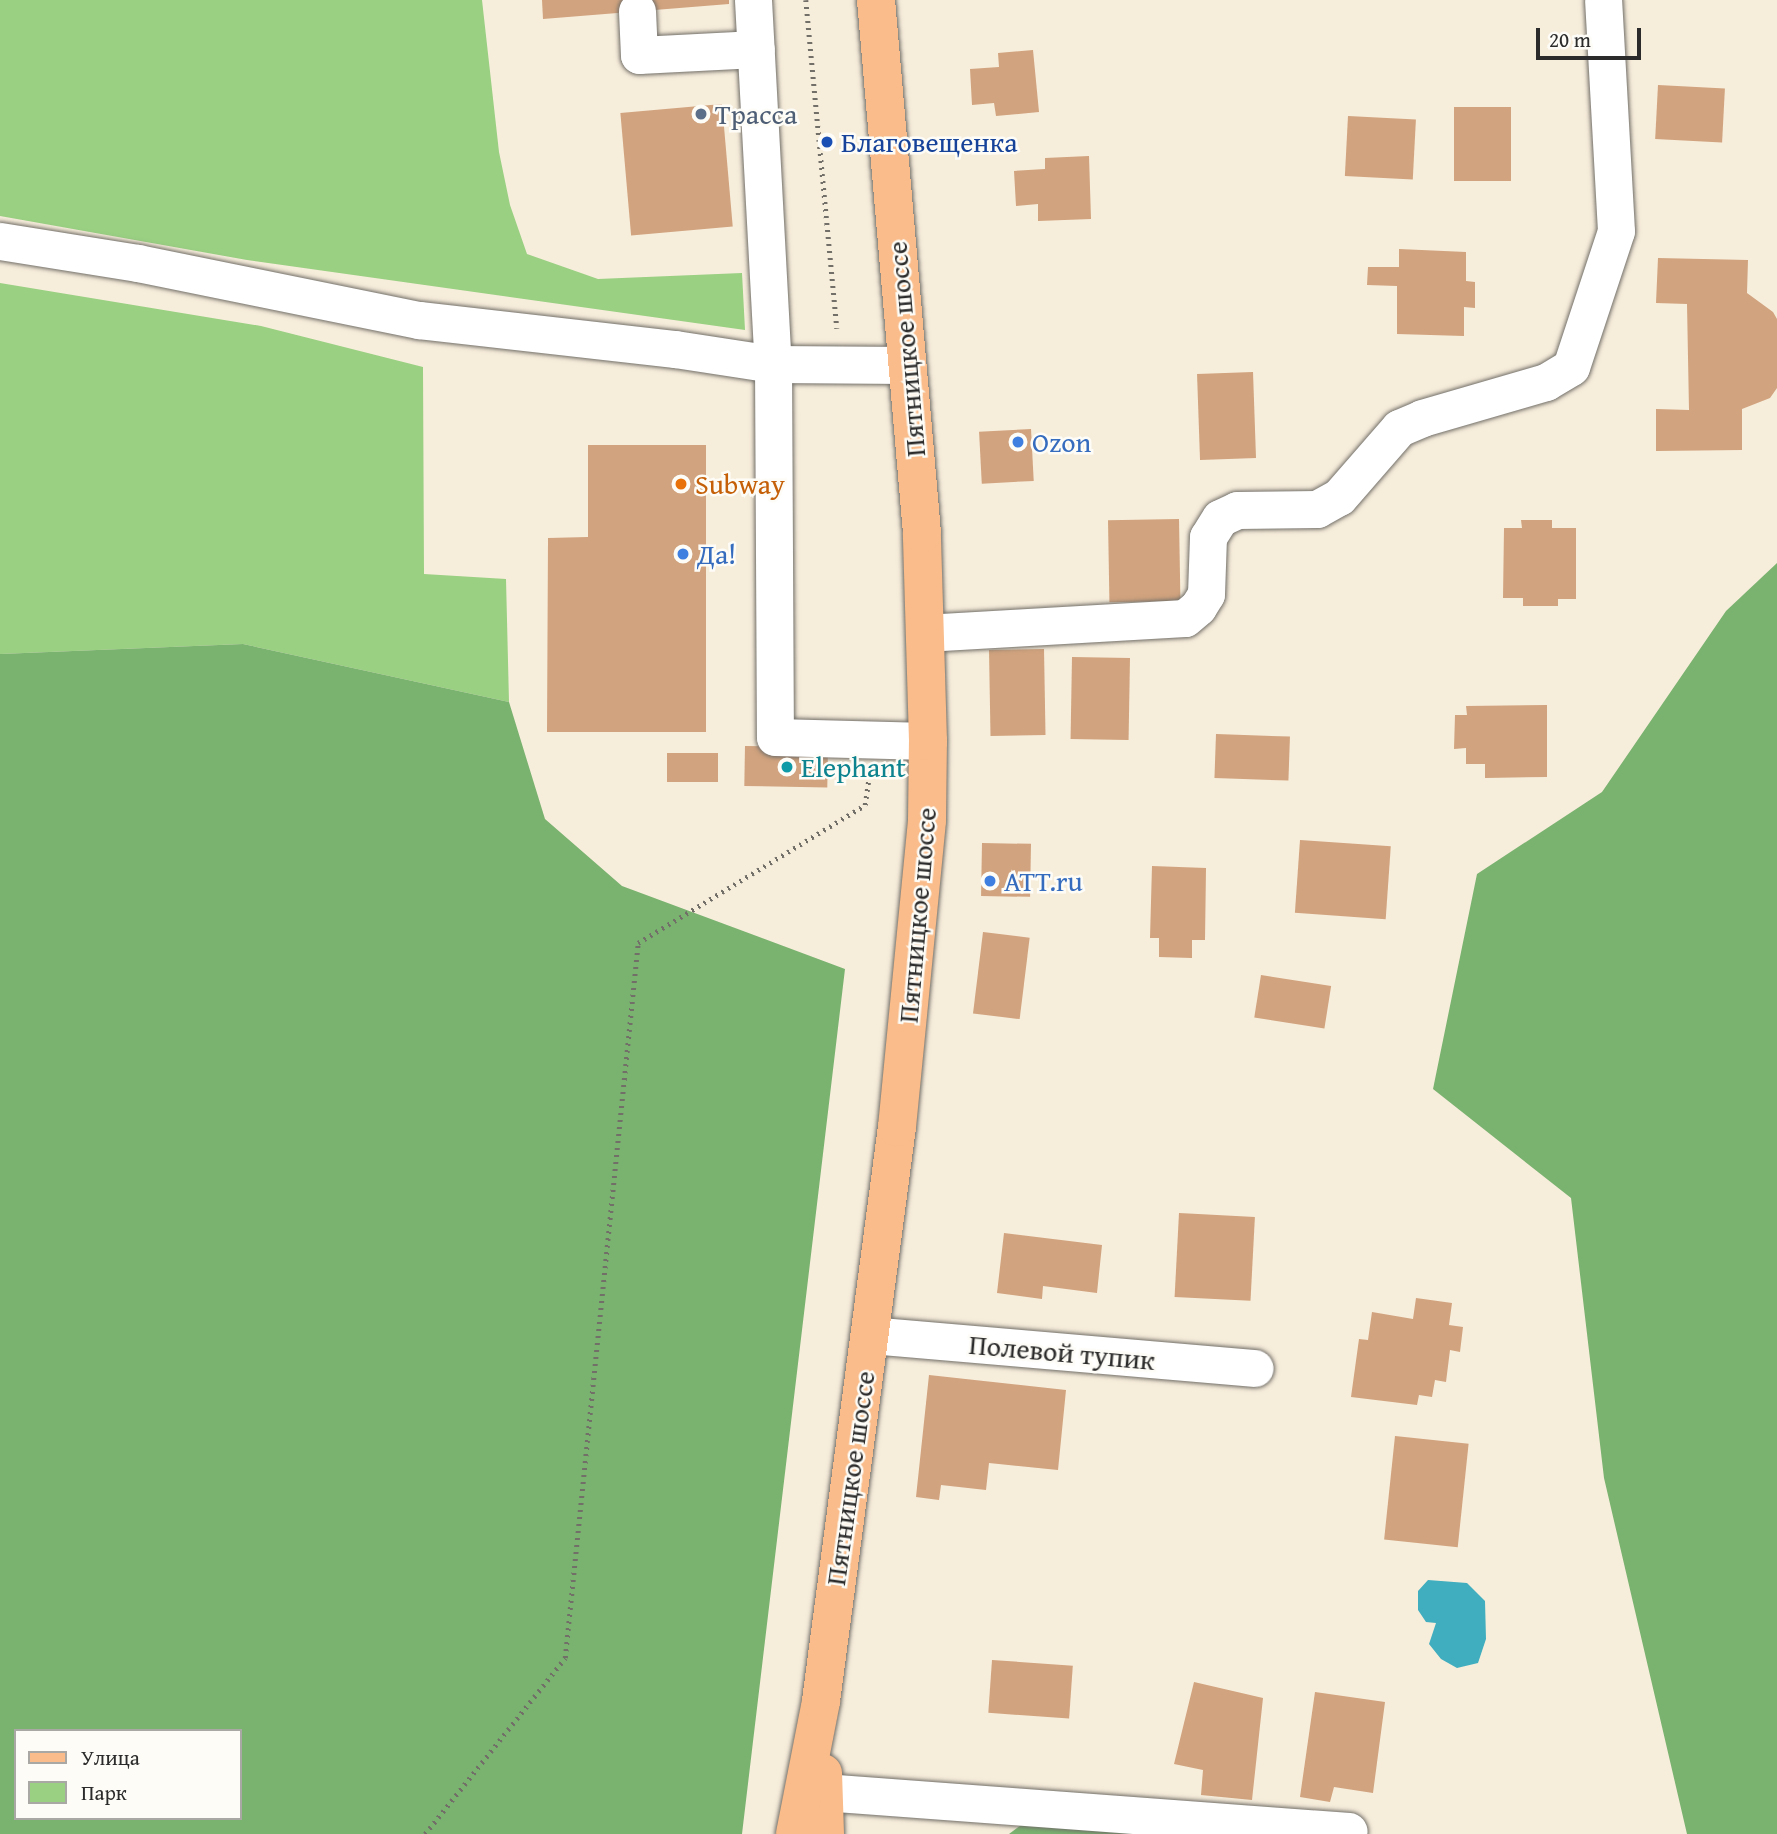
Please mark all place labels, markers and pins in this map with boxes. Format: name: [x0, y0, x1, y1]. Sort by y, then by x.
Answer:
place label: Трасса: [715, 97, 797, 131]
marker: Трасса: [693, 106, 709, 122]
place label: Благовещенка: [841, 125, 1018, 159]
marker: Благовещенка: [819, 134, 835, 150]
place label: Ozon: [1032, 425, 1091, 459]
marker: Ozon: [1010, 434, 1026, 450]
place label: Subway: [695, 467, 785, 501]
marker: Subway: [673, 476, 689, 492]
place label: Да!: [697, 537, 736, 571]
marker: Да!: [675, 546, 691, 562]
place label: Elephant: [801, 750, 906, 784]
marker: Elephant: [779, 759, 795, 775]
place label: ATT.ru: [1004, 864, 1083, 898]
marker: ATT.ru: [982, 873, 998, 889]

